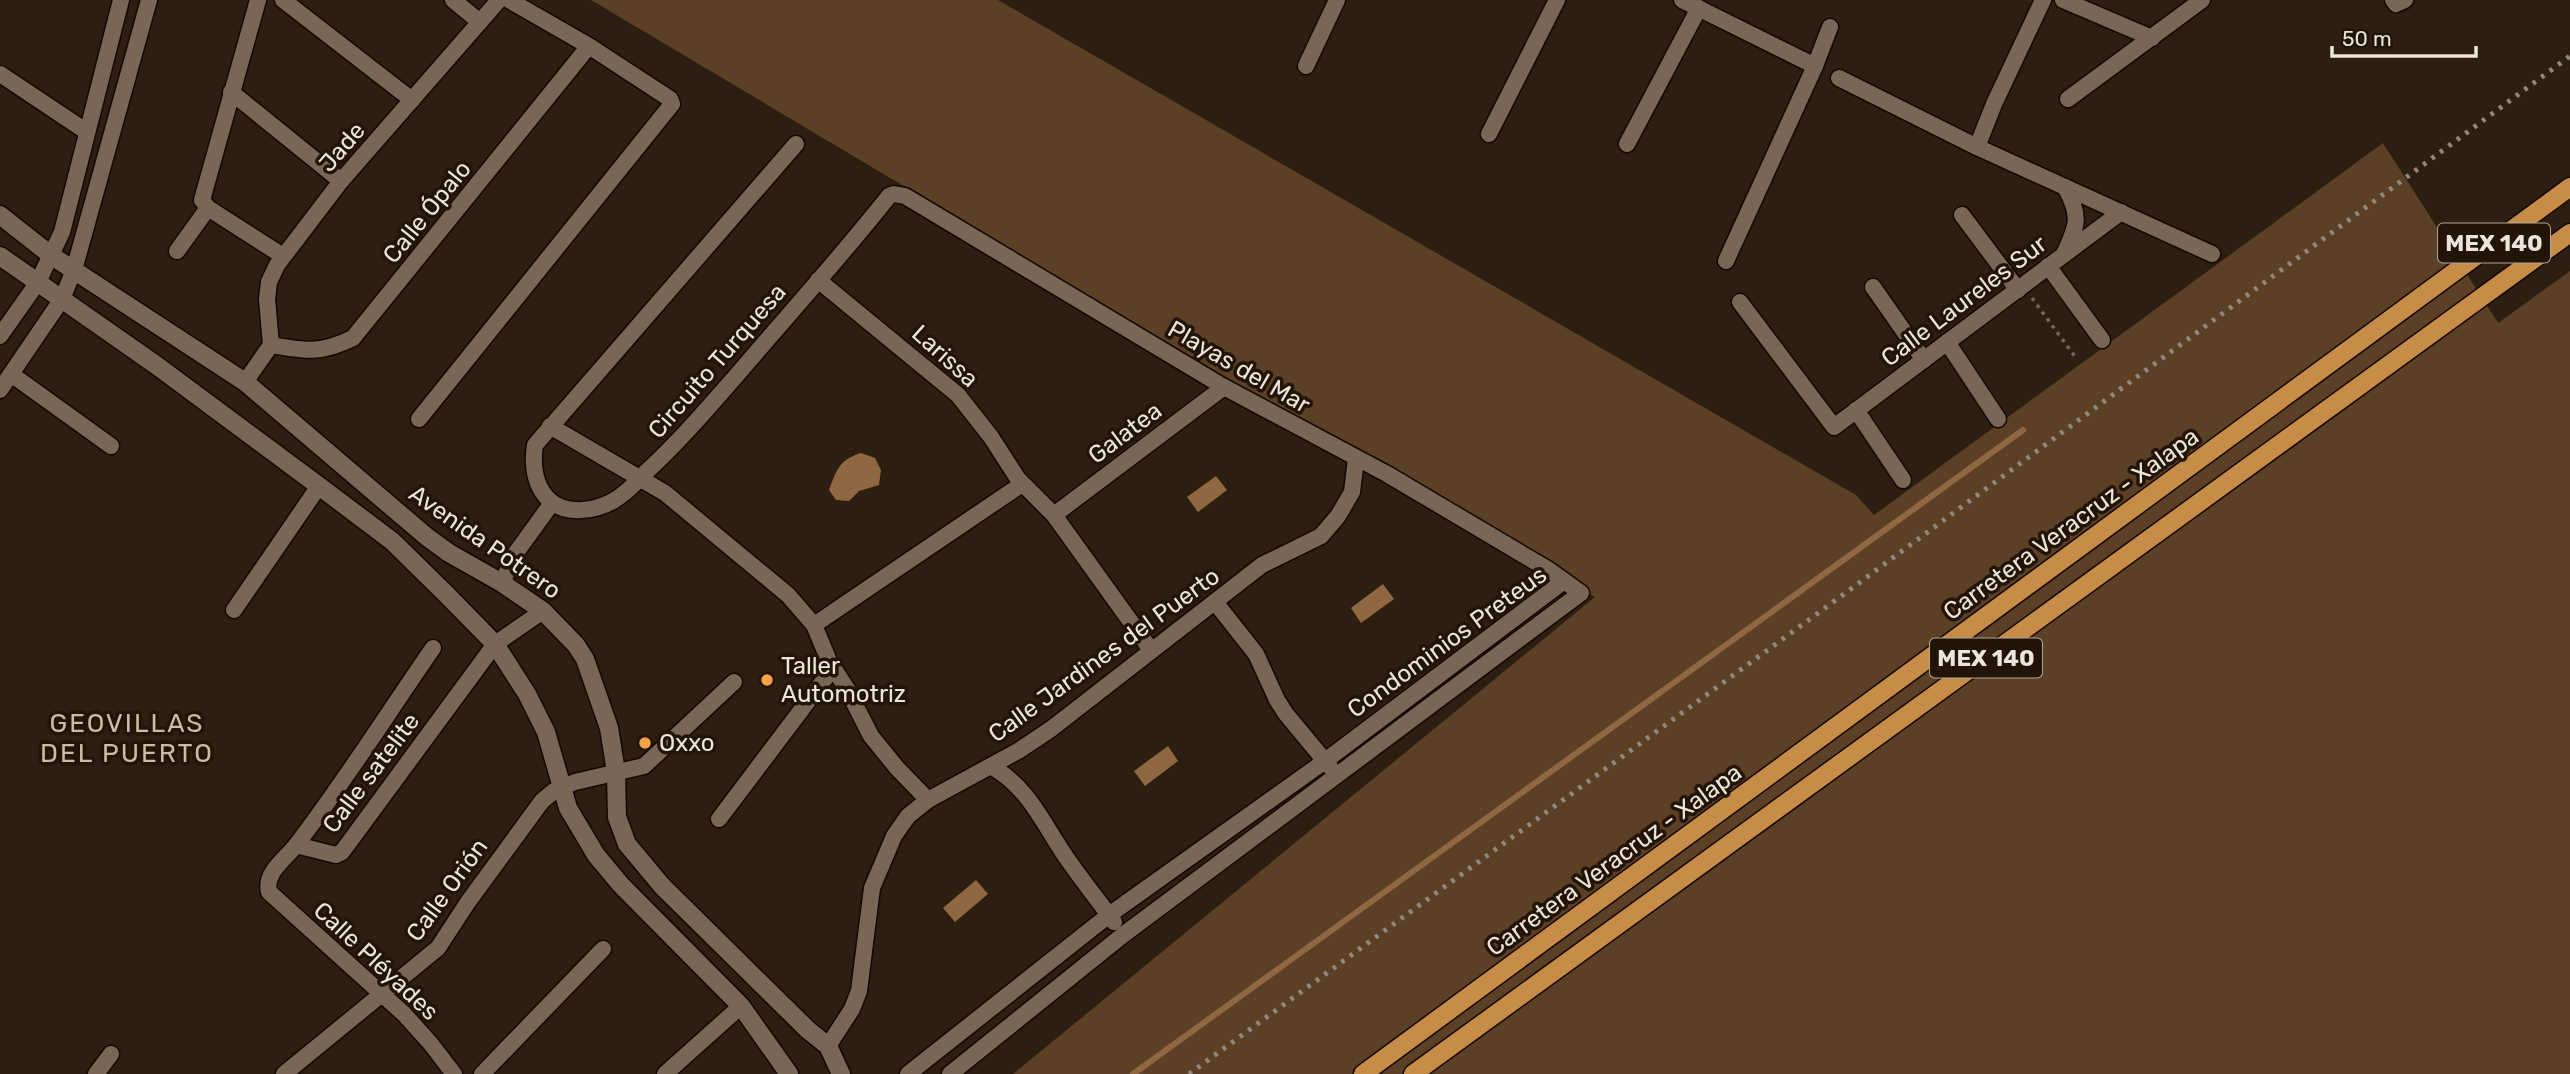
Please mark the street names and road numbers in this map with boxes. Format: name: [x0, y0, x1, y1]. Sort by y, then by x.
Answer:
street label: Jade: [313, 117, 371, 177]
street label: Calle Ópalo: [377, 155, 477, 269]
road number: MEX 140: [2438, 224, 2550, 262]
street label: Calle Laureles Sur: [1876, 230, 2052, 372]
street label: Circuito Turquesa: [642, 278, 792, 444]
street label: Playas del Mar: [1163, 315, 1315, 419]
street label: Larissa: [906, 319, 984, 393]
street label: Galatea: [1083, 396, 1167, 470]
street label: Carretera Veracruz - Xalapa: [1938, 422, 2204, 626]
street label: Avenida Potrero: [404, 479, 566, 605]
street label: Condominios Preteus: [1342, 560, 1552, 724]
street label: Calle Jardines del Puerto: [983, 562, 1225, 748]
road number: MEX 140: [1930, 638, 2042, 678]
street label: Calle satelite: [317, 708, 425, 838]
street label: Carretera Veracruz - Xalapa: [1481, 758, 1747, 962]
street label: Calle Orión: [400, 833, 494, 947]
street label: Calle Pléyades: [308, 896, 444, 1026]

